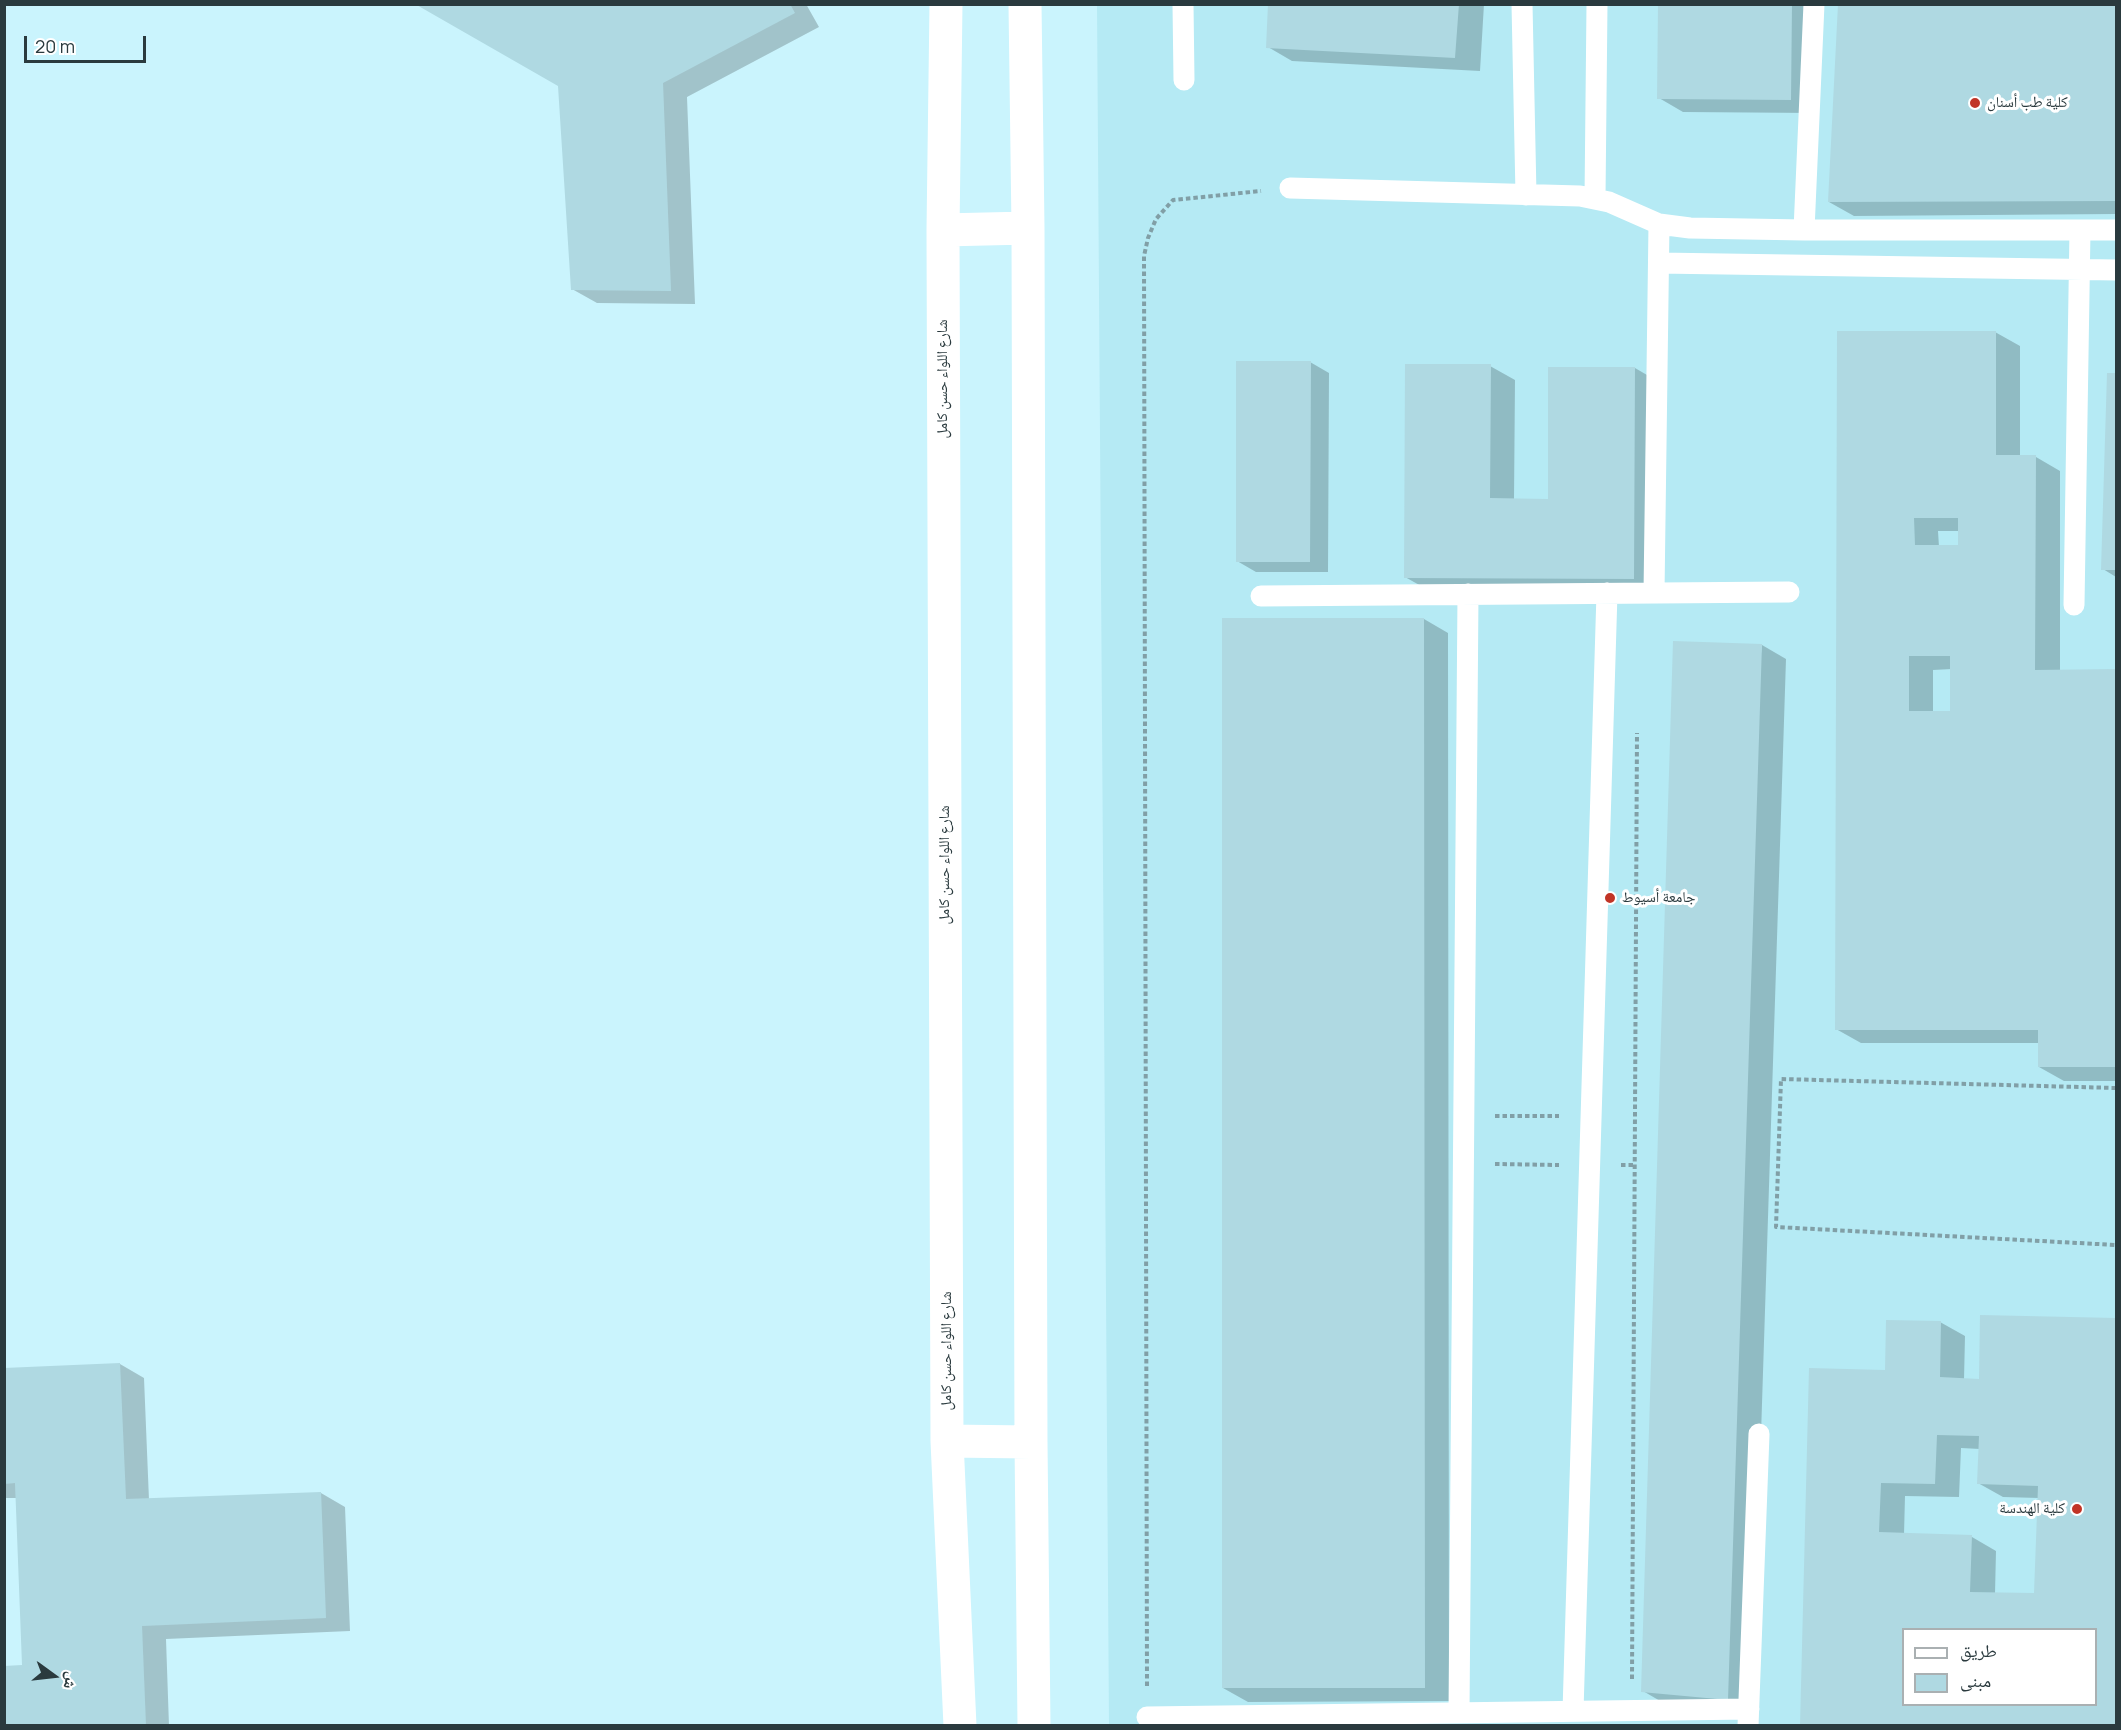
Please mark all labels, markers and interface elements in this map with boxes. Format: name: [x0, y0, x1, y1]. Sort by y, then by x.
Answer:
scale bar: [27, 24, 148, 62]
text: 20 m: [35, 34, 75, 58]
place label: كلية طب أسنان: [1987, 94, 2068, 112]
marker: كلية طب أسنان: [1968, 96, 1982, 110]
street label: شارع اللواء حسن كامل: [934, 319, 952, 439]
street label: شارع اللواء حسن كامل: [936, 805, 954, 925]
place label: جامعة أسيوط: [1622, 889, 1696, 907]
marker: جامعة أسيوط: [1603, 891, 1617, 905]
street label: شارع اللواء حسن كامل: [938, 1291, 956, 1411]
place label: كلية الهندسة: [1999, 1500, 2065, 1518]
marker: كلية الهندسة: [2070, 1502, 2084, 1516]
legend: [1902, 1628, 2097, 1706]
text: طريق: [1960, 1638, 1997, 1662]
north arrow: [24, 1646, 84, 1706]
text: مبنى: [1960, 1668, 1991, 1692]
text: ش: [59, 1670, 84, 1692]

